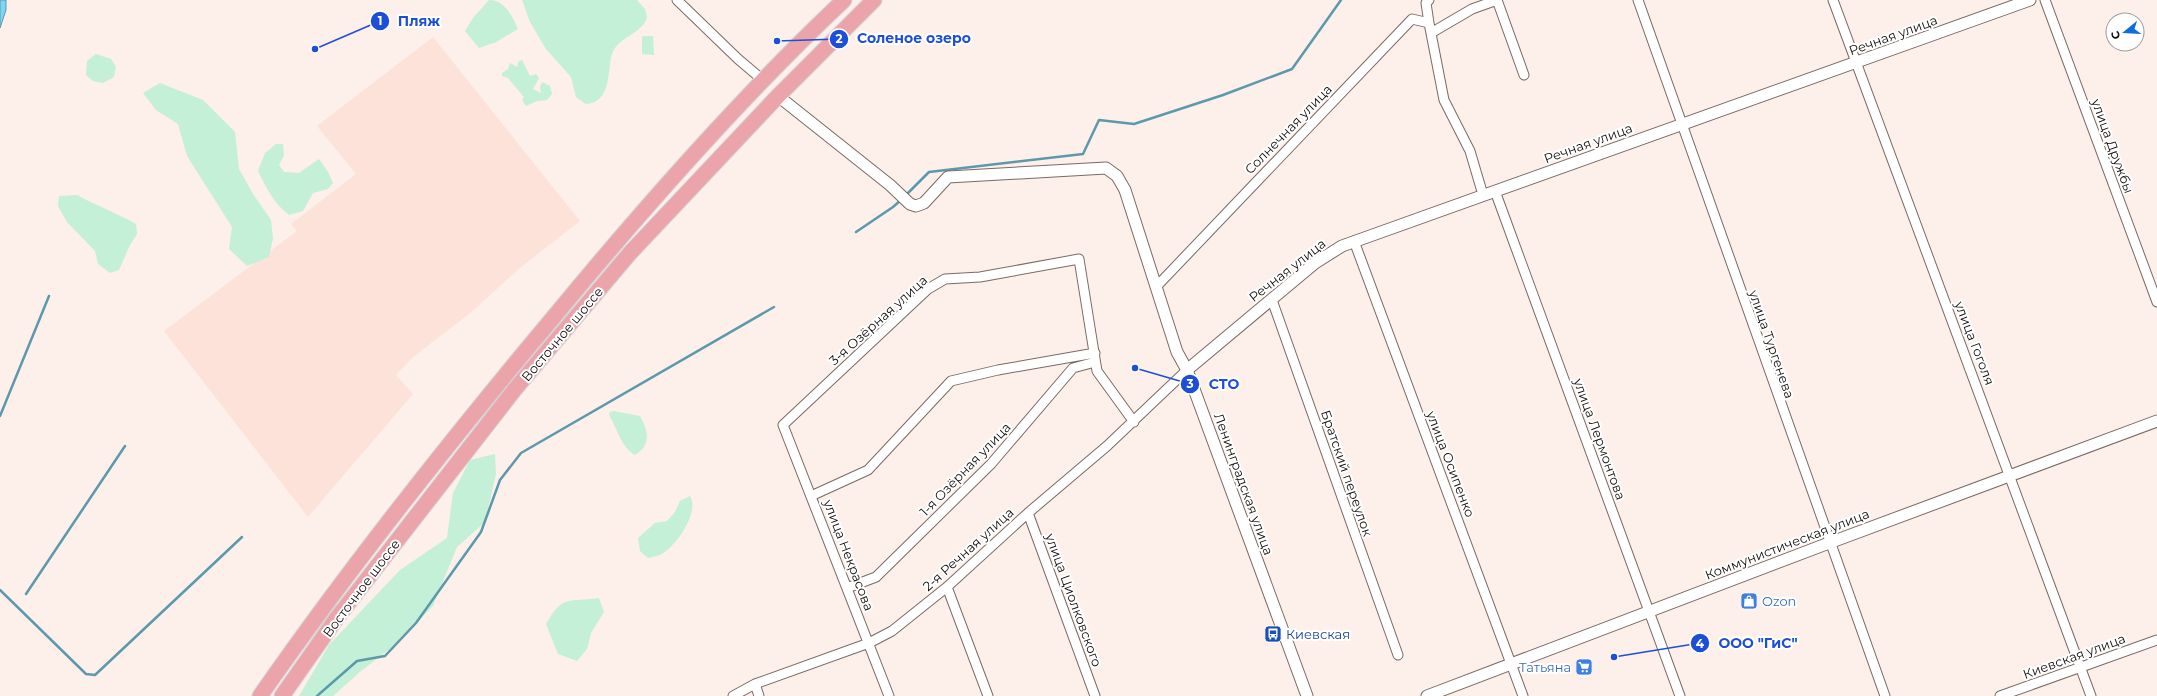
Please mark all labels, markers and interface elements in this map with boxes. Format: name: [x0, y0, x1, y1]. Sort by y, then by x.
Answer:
callout: Пляж: [370, 8, 448, 34]
text: Пляж: [398, 12, 440, 30]
street label: Речная улица: [1847, 12, 1939, 58]
north arrow: [2105, 12, 2145, 52]
text: 1: [378, 13, 382, 28]
callout: Соленое озеро: [829, 26, 979, 52]
text: Соленое озеро: [857, 29, 971, 47]
text: С: [2108, 29, 2123, 41]
text: 2: [835, 31, 843, 46]
street label: Солнечная улица: [1241, 81, 1335, 177]
street label: улица Дружбы: [2088, 96, 2138, 195]
street label: Речная улица: [1542, 120, 1634, 166]
street label: Речная улица: [1245, 235, 1329, 305]
street label: 3-я Озёрная улица: [826, 272, 930, 368]
street label: Восточное шоссе: [518, 284, 606, 384]
street label: улица Тургенева: [1746, 287, 1798, 400]
street label: улица Гоголя: [1951, 298, 1998, 387]
callout: СТО: [1180, 371, 1247, 397]
text: СТО: [1209, 375, 1239, 393]
street label: улица Лермонтова: [1570, 375, 1629, 502]
text: 3: [1185, 376, 1194, 391]
street label: Братский переулок: [1318, 408, 1376, 539]
street label: улица Осипенко: [1423, 408, 1479, 519]
street label: Ленинградская улица: [1211, 411, 1277, 557]
street label: 1-я Озёрная улица: [916, 419, 1014, 519]
street label: улица Некрасова: [820, 496, 878, 613]
street label: 2-я Речная улица: [919, 504, 1017, 594]
street label: Коммунистическая улица: [1703, 505, 1871, 583]
street label: улица Циолковского: [1042, 530, 1106, 669]
street label: Восточное шоссе: [319, 536, 403, 640]
shop icon: Ozon: [1739, 591, 1759, 611]
place label: Ozon: [1762, 593, 1796, 609]
bus stop icon: Киевская: [1263, 624, 1283, 644]
place label: Киевская: [1286, 626, 1350, 642]
callout: ООО "ГиС": [1690, 630, 1806, 656]
street label: Киевская улица: [2020, 630, 2128, 682]
text: ООО "ГиС": [1718, 634, 1798, 652]
text: 4: [1696, 636, 1705, 651]
supermarket icon: Татьяна: [1574, 657, 1594, 677]
place label: Татьяна: [1519, 659, 1571, 675]

